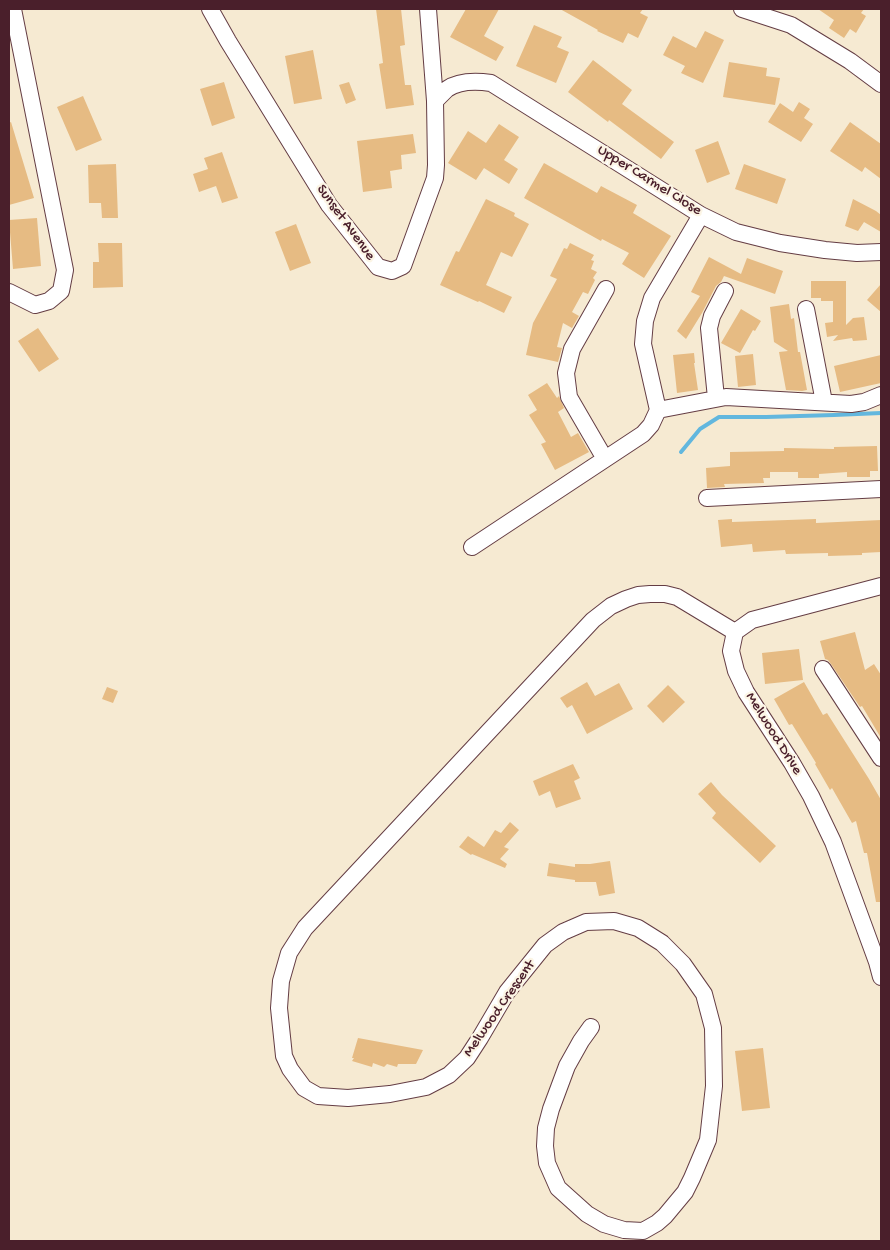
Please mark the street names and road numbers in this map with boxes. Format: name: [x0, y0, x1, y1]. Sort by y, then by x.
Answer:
street label: Upper Carmel Close: [594, 142, 704, 220]
street label: Sunset Avenue: [312, 182, 378, 264]
street label: Melwood Drive: [741, 690, 805, 778]
street label: Melwood Crescent: [460, 957, 540, 1061]

